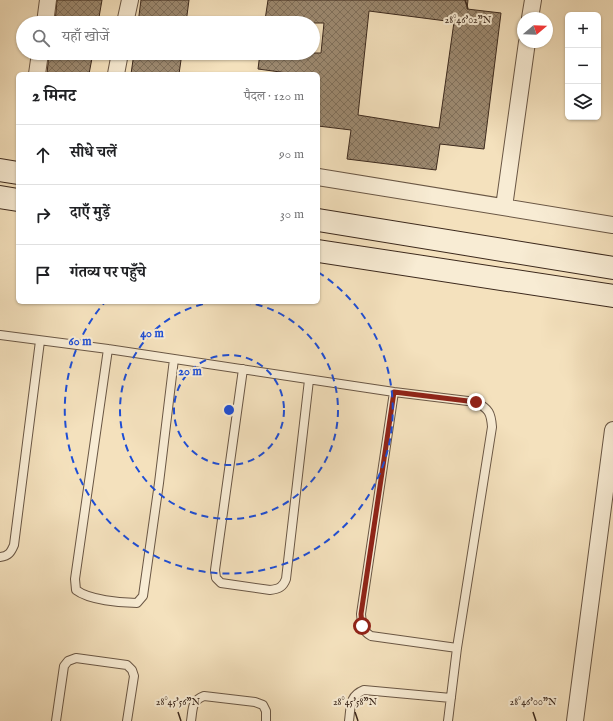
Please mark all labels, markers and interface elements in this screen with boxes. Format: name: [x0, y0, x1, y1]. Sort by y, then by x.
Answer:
north arrow: [517, 12, 553, 48]
map controls: [565, 12, 601, 120]
button: +: [565, 12, 601, 48]
text: 28°46'02"N: [445, 14, 492, 27]
search box: [16, 16, 320, 60]
icon: search: [30, 27, 52, 49]
text: यहाँ खोजें: [62, 27, 109, 46]
button: −: [565, 48, 601, 84]
button: layers: [565, 84, 601, 120]
text: 2 मिनट: [32, 86, 76, 107]
text: पैदल · 120 m: [244, 88, 304, 105]
text: सीधे चलें: [70, 143, 117, 162]
icon: ahead: [32, 144, 54, 166]
text: 90 m: [279, 146, 304, 163]
text: दाएँ मुड़ें: [70, 203, 110, 222]
icon: right: [32, 204, 54, 226]
text: 30 m: [280, 206, 304, 223]
text: गंतव्य पर पहुँचे: [70, 263, 146, 282]
icon: arrive: [32, 264, 54, 286]
text: 40 m: [140, 326, 165, 341]
text: 60 m: [69, 334, 92, 349]
text: 20 m: [178, 364, 202, 379]
route end: [467, 393, 485, 411]
centre of rings: [222, 403, 236, 417]
route start: [353, 617, 371, 635]
text: 28°45'56"N: [156, 696, 201, 709]
text: 28°45'58"N: [333, 696, 377, 709]
text: 28°46'00"N: [509, 696, 557, 709]

